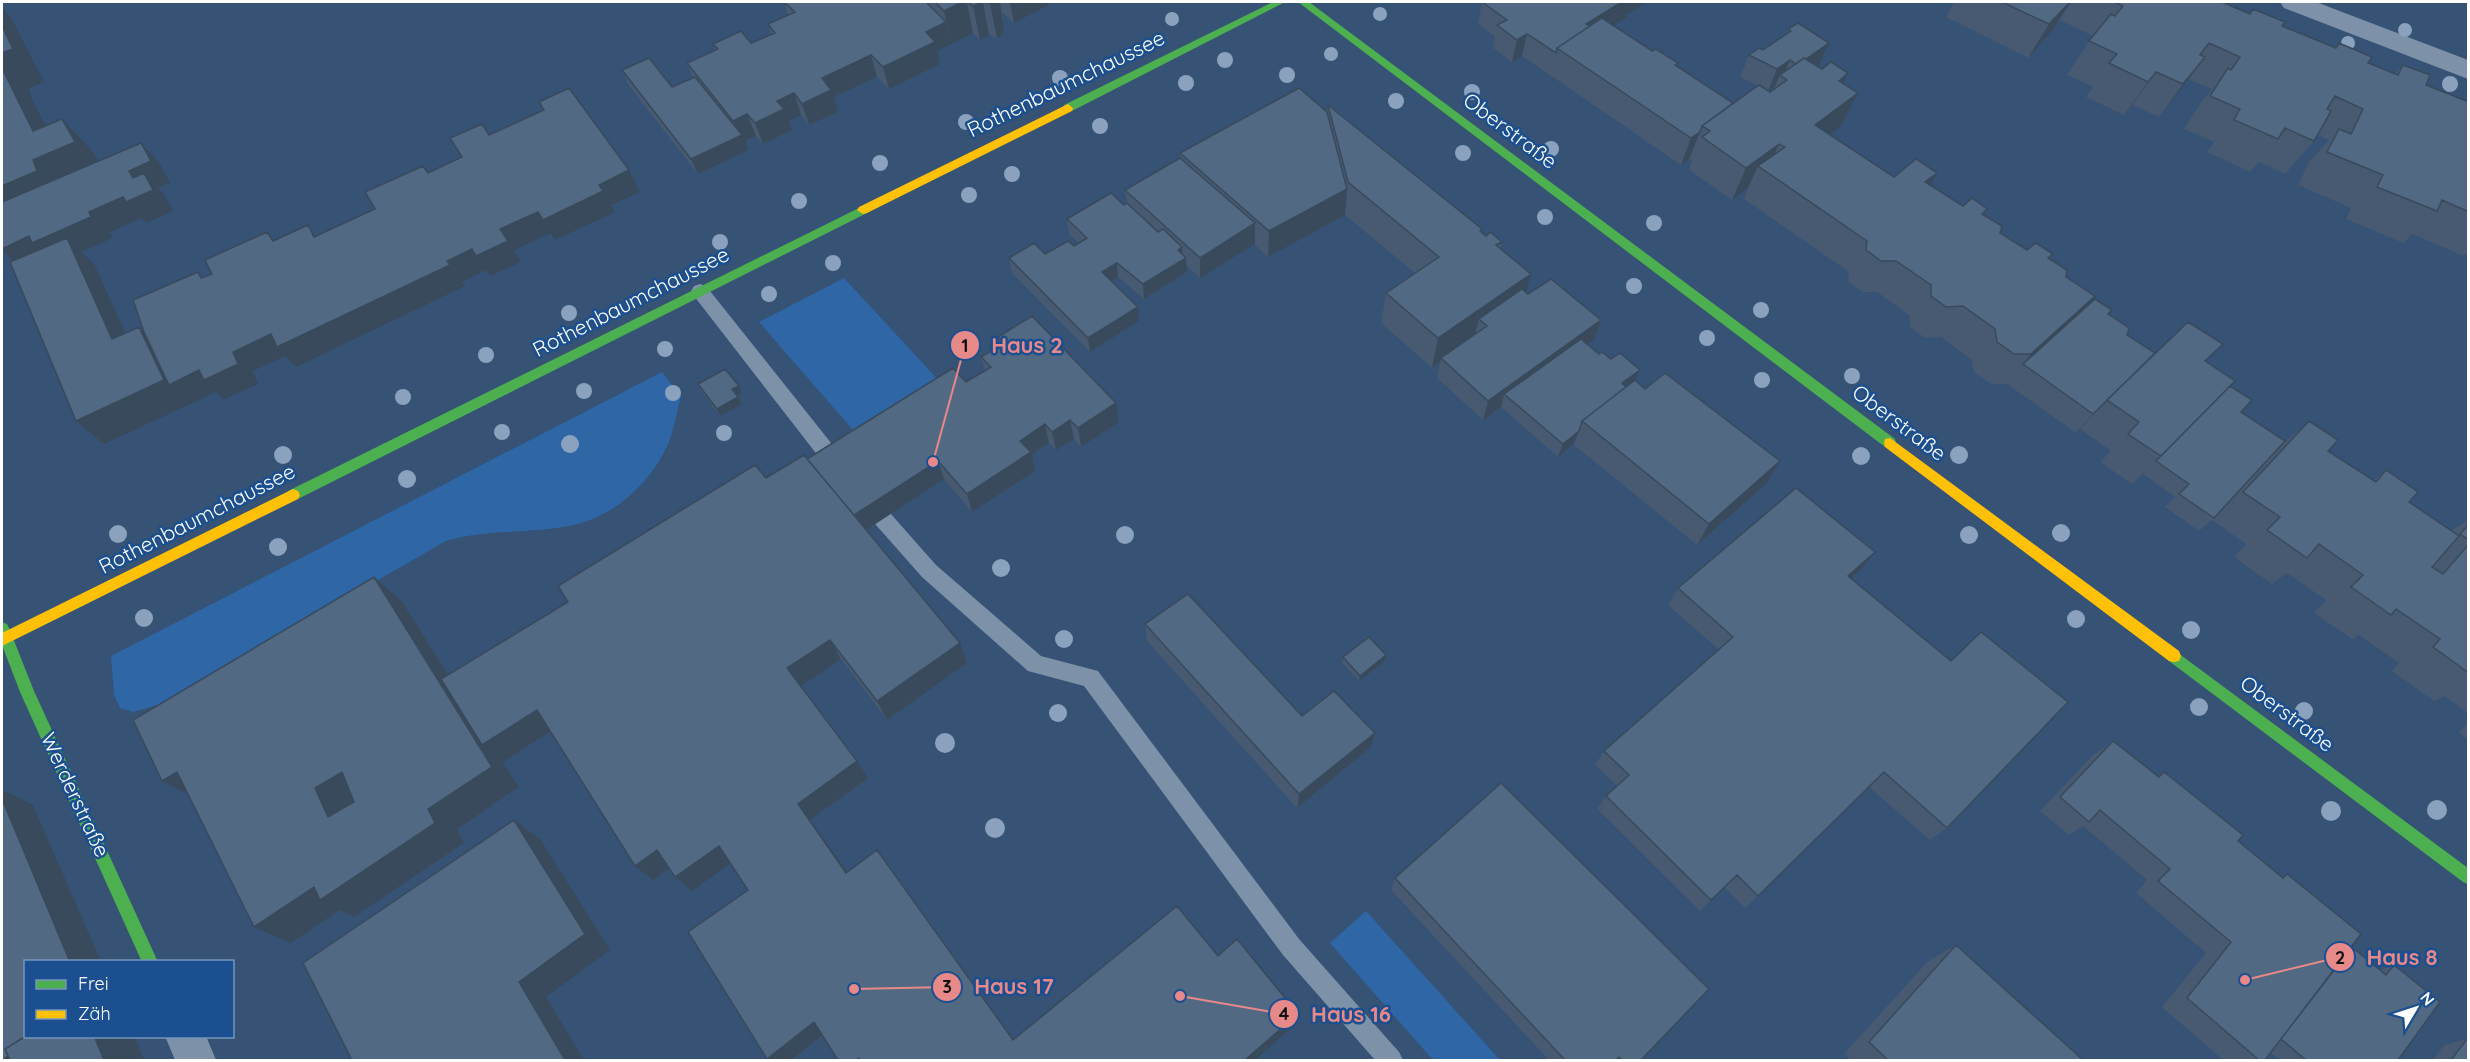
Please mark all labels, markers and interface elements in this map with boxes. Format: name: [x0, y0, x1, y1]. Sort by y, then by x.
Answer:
street label: Rothenbaumchaussee: [962, 24, 1169, 142]
street label: Oberstraße: [1458, 86, 1563, 174]
street label: Rothenbaumchaussee: [528, 240, 733, 362]
callout: Haus 2: [950, 325, 1075, 365]
text: Haus 2: [991, 331, 1063, 359]
text: 1: [961, 334, 969, 357]
street label: Oberstraße: [1847, 378, 1952, 466]
street label: Rothenbaumchaussee: [94, 457, 299, 579]
street label: Oberstraße: [2235, 669, 2340, 757]
street label: Werderstraße: [36, 728, 116, 861]
callout: Haus 8: [2325, 937, 2450, 977]
text: Haus 8: [2366, 943, 2438, 971]
text: 2: [2335, 946, 2345, 969]
legend: [24, 960, 234, 1038]
callout: Haus 17: [932, 967, 1066, 1007]
text: Frei: [78, 972, 109, 995]
text: Haus 17: [974, 972, 1054, 1000]
text: 3: [942, 975, 952, 998]
north arrow: [2386, 978, 2446, 1038]
text: N: [2416, 988, 2439, 1009]
callout: Haus 16: [1269, 994, 1402, 1034]
text: Haus 16: [1311, 1000, 1391, 1028]
text: Zäh: [78, 1002, 111, 1025]
text: 4: [1279, 1002, 1290, 1025]

